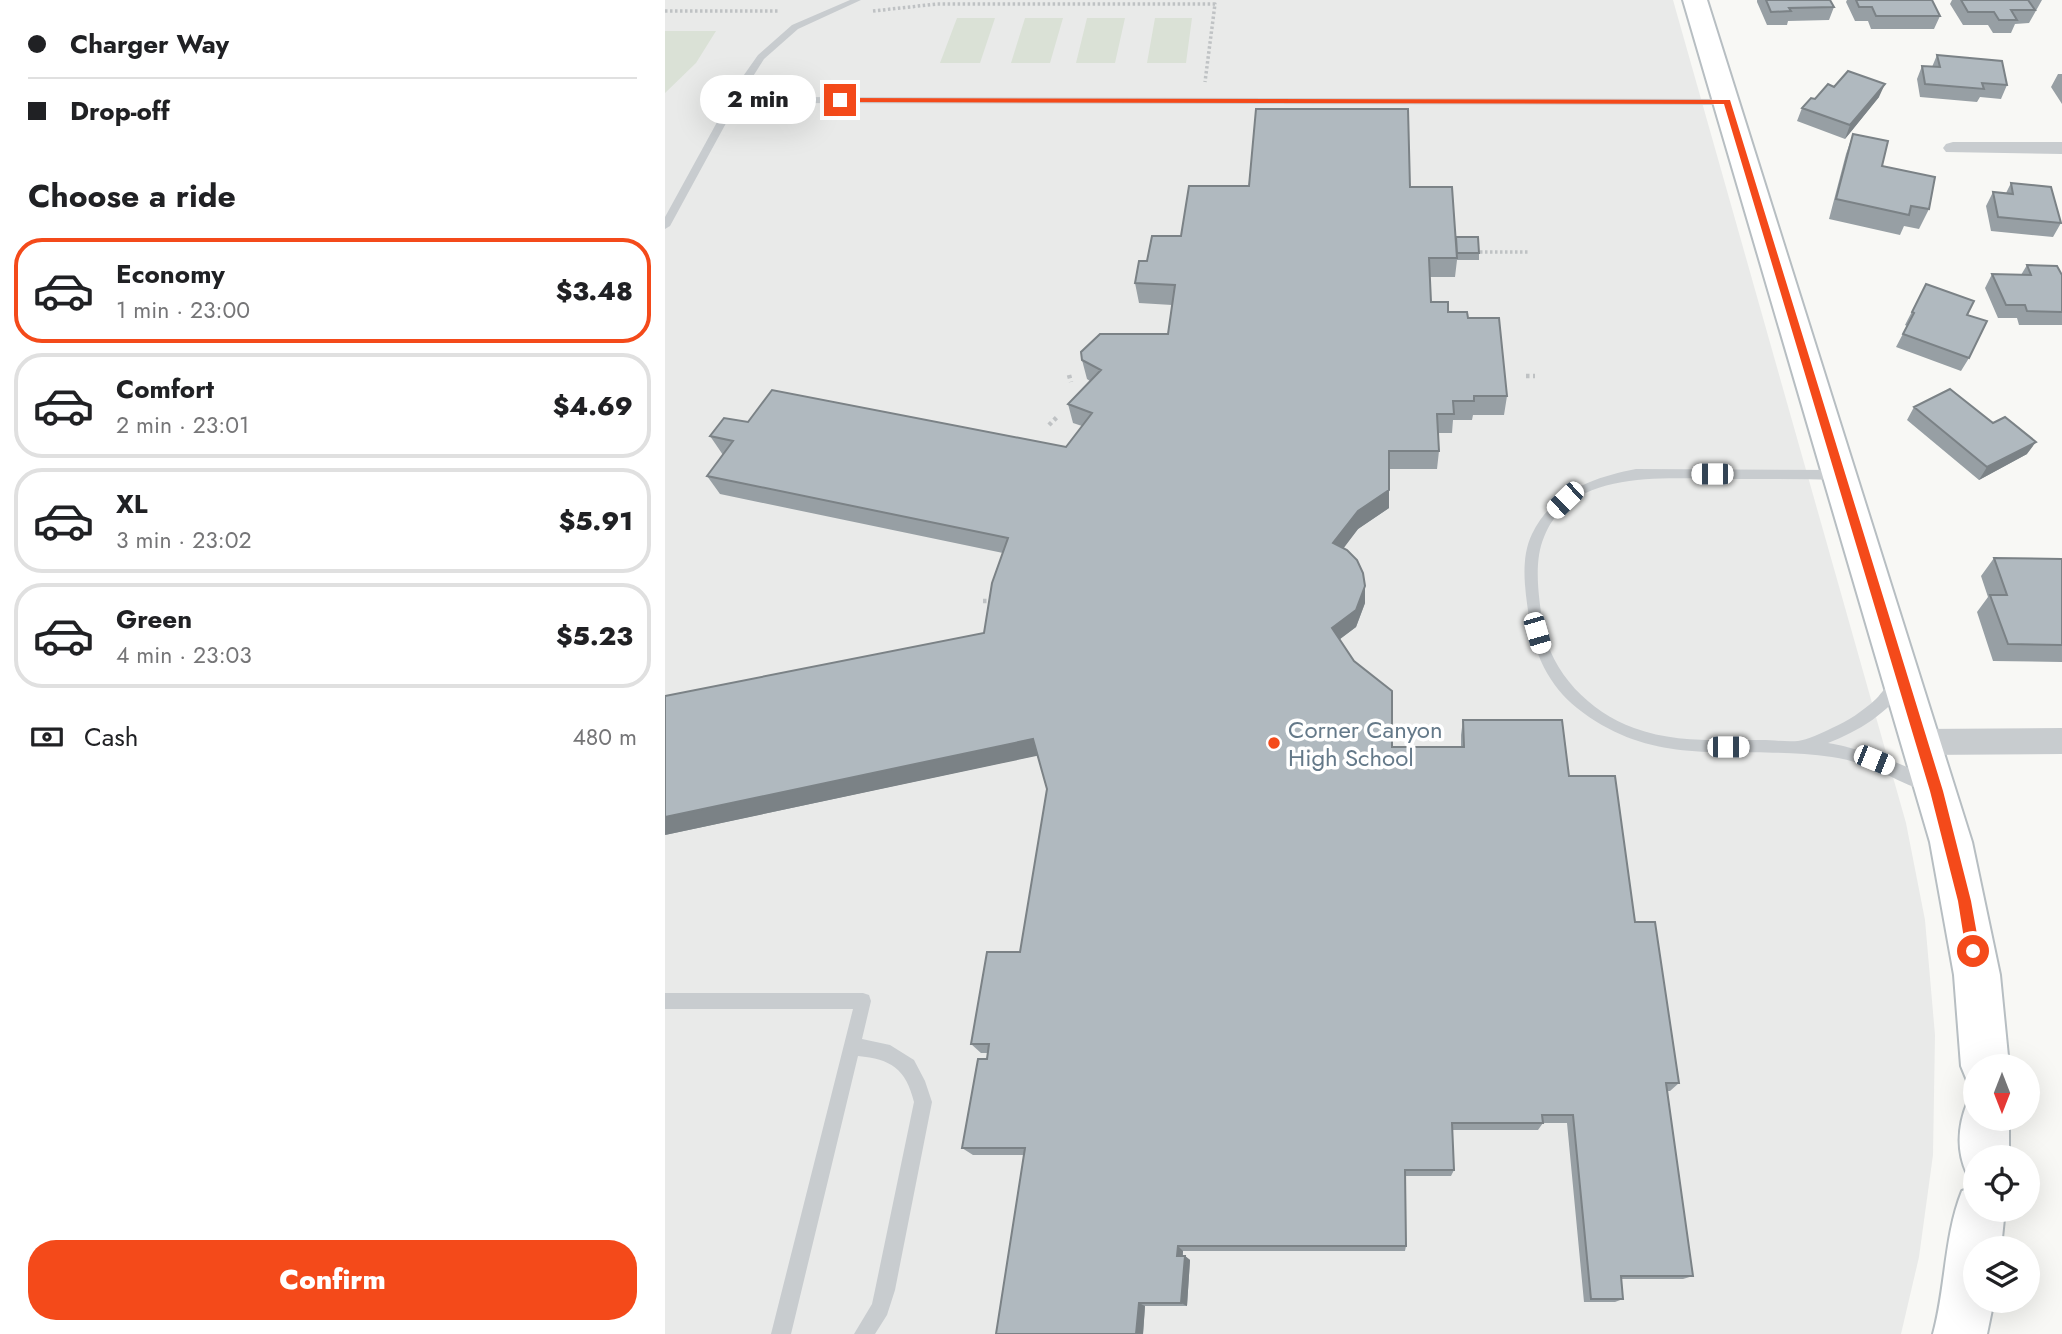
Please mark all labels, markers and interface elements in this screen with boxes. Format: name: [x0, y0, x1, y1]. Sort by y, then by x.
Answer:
text: Charger Way: [70, 25, 229, 63]
callout: 2 min: [700, 76, 815, 124]
text: 2 min: [727, 82, 789, 116]
route end: [824, 84, 856, 116]
text: Drop-off: [70, 92, 170, 130]
text: Choose a ride: [28, 173, 236, 219]
text: Economy: [116, 255, 225, 293]
icon: car: [32, 259, 95, 322]
text: $3.48: [556, 272, 633, 310]
text: 1 min · 23:00: [116, 293, 250, 327]
text: Comfort: [116, 370, 214, 408]
icon: car: [32, 374, 95, 437]
text: $4.69: [553, 387, 633, 425]
text: 2 min · 23:01: [116, 408, 249, 442]
car: [1692, 464, 1734, 485]
car: [1543, 478, 1588, 522]
text: XL: [116, 485, 148, 523]
icon: car: [32, 489, 95, 552]
text: $5.91: [559, 502, 633, 540]
text: 3 min · 23:02: [116, 523, 252, 557]
text: Green: [116, 600, 192, 638]
icon: car: [32, 604, 95, 667]
car: [1522, 610, 1553, 656]
text: $5.23: [556, 617, 633, 655]
text: 4 min · 23:03: [116, 638, 252, 672]
place label: Corner Canyon High School: [1288, 712, 1443, 775]
icon: cash: [28, 718, 66, 756]
text: Cash: [84, 718, 138, 756]
text: 480 m: [572, 720, 637, 754]
marker: Corner Canyon High School: [1266, 735, 1282, 751]
car: [1708, 737, 1750, 758]
car: [1851, 742, 1898, 778]
route start: [1957, 935, 1989, 967]
north arrow: [1963, 1054, 2041, 1130]
map controls: [1963, 1054, 2040, 1313]
button: locate: [1963, 1145, 2040, 1222]
button: layers: [1963, 1236, 2040, 1313]
button: Confirm: [28, 1240, 637, 1320]

